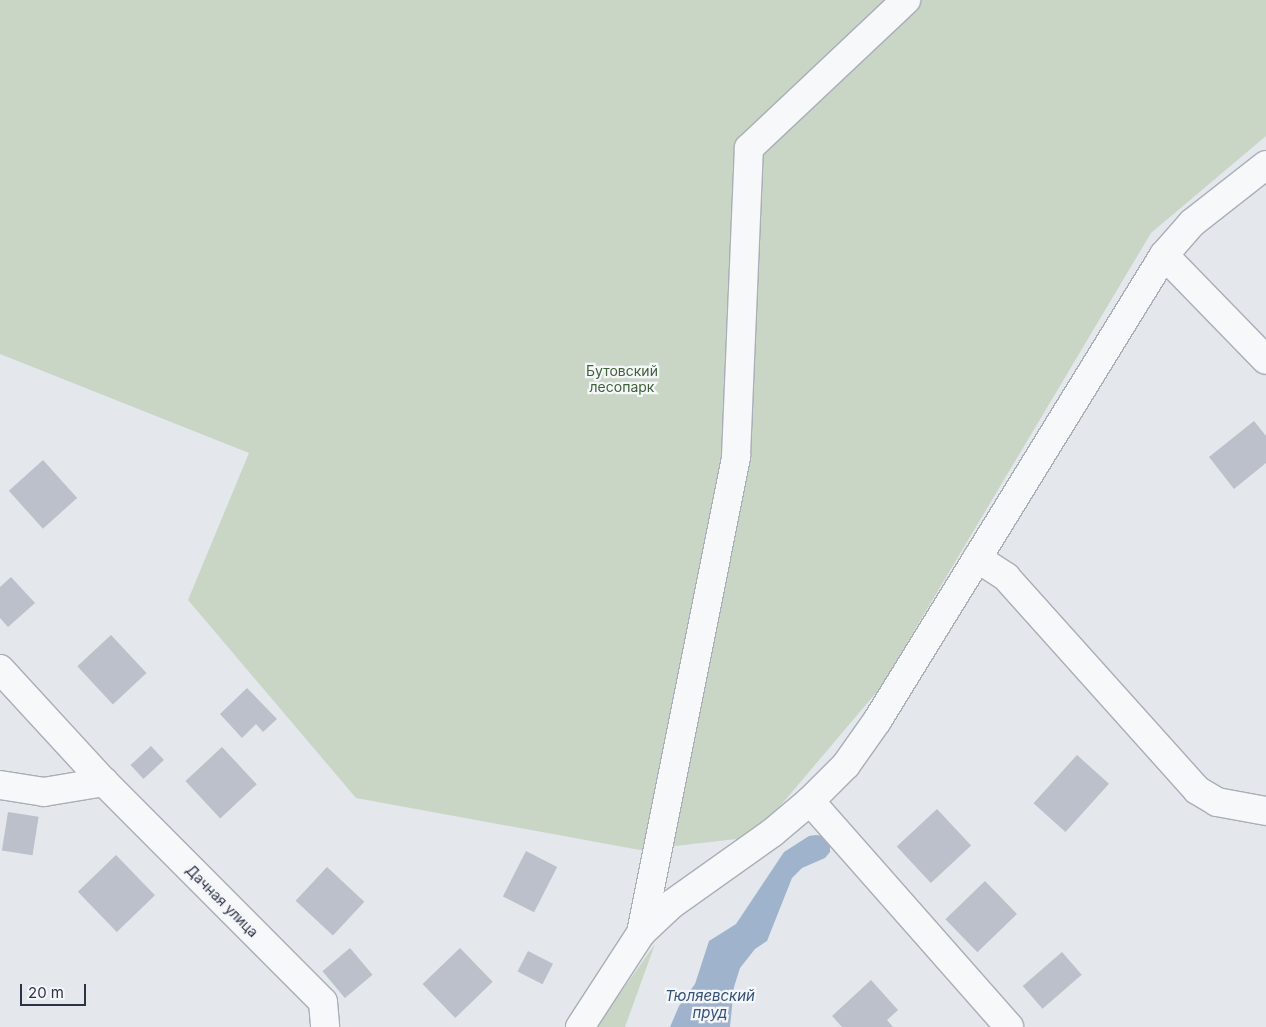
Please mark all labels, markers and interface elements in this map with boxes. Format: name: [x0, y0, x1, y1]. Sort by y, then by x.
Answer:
park label: Бутовский лесопарк: [586, 363, 658, 396]
street label: Дачная улица: [182, 861, 262, 941]
scale bar: [22, 974, 89, 1006]
text: 20 m: [28, 983, 64, 1002]
water label: Тюляевский пруд: [665, 986, 755, 1021]

